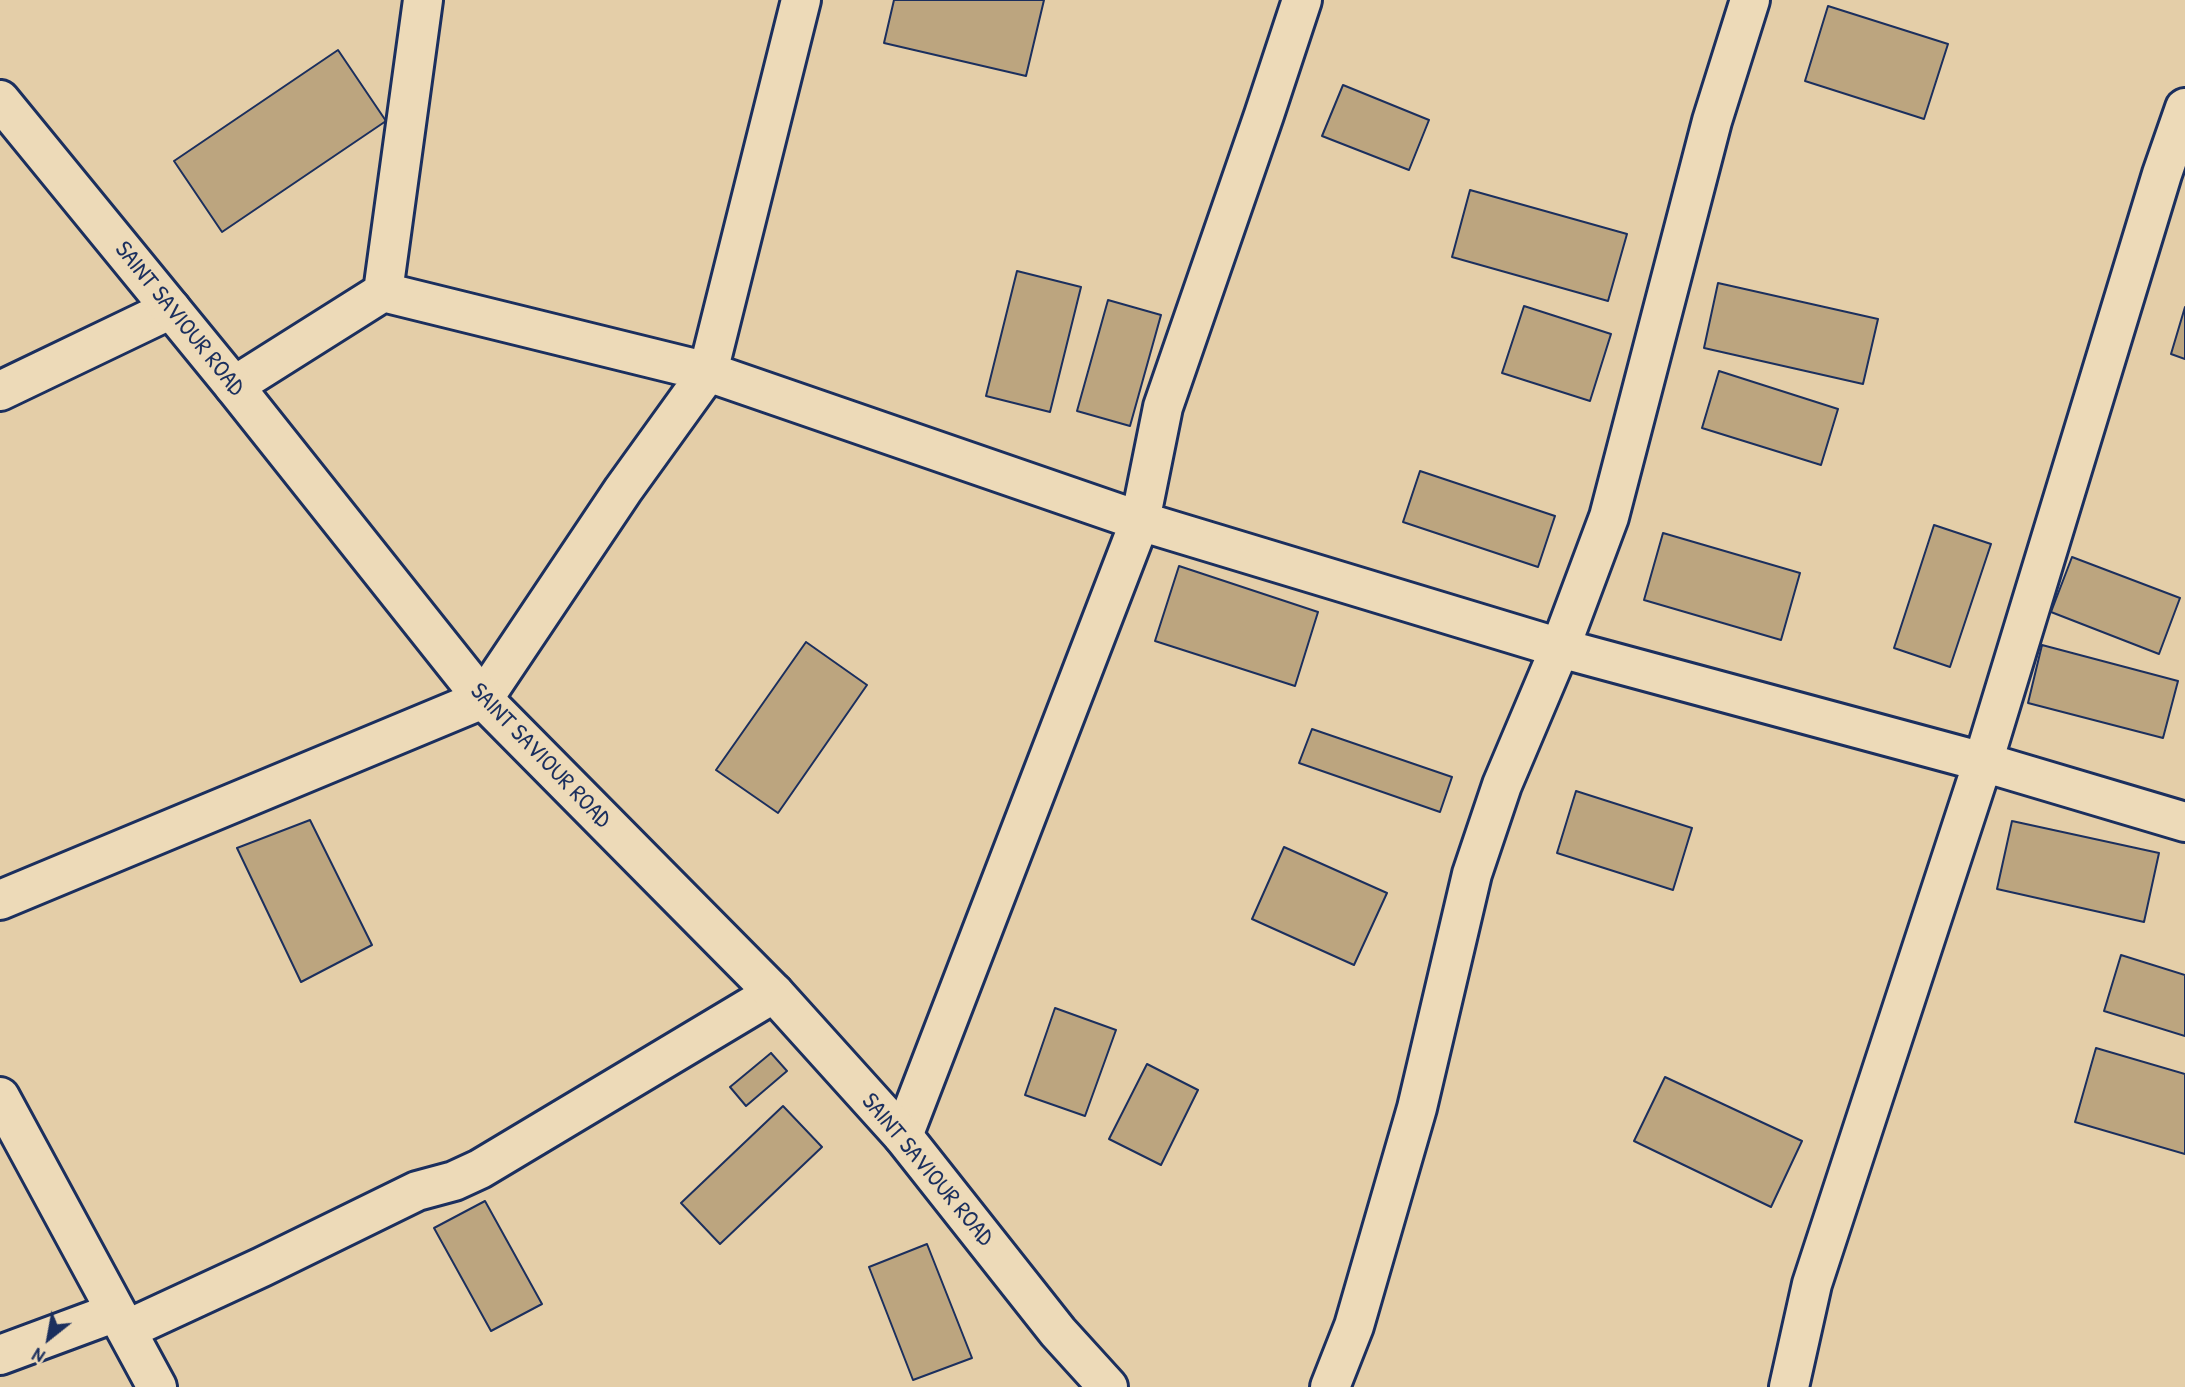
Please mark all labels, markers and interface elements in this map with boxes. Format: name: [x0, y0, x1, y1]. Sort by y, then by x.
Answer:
street label: SAINT SAVIOUR ROAD: [108, 236, 250, 402]
street label: SAINT SAVIOUR ROAD: [464, 678, 616, 834]
street label: SAINT SAVIOUR ROAD: [855, 1088, 999, 1252]
north arrow: [14, 1303, 84, 1373]
text: N: [27, 1342, 49, 1370]

